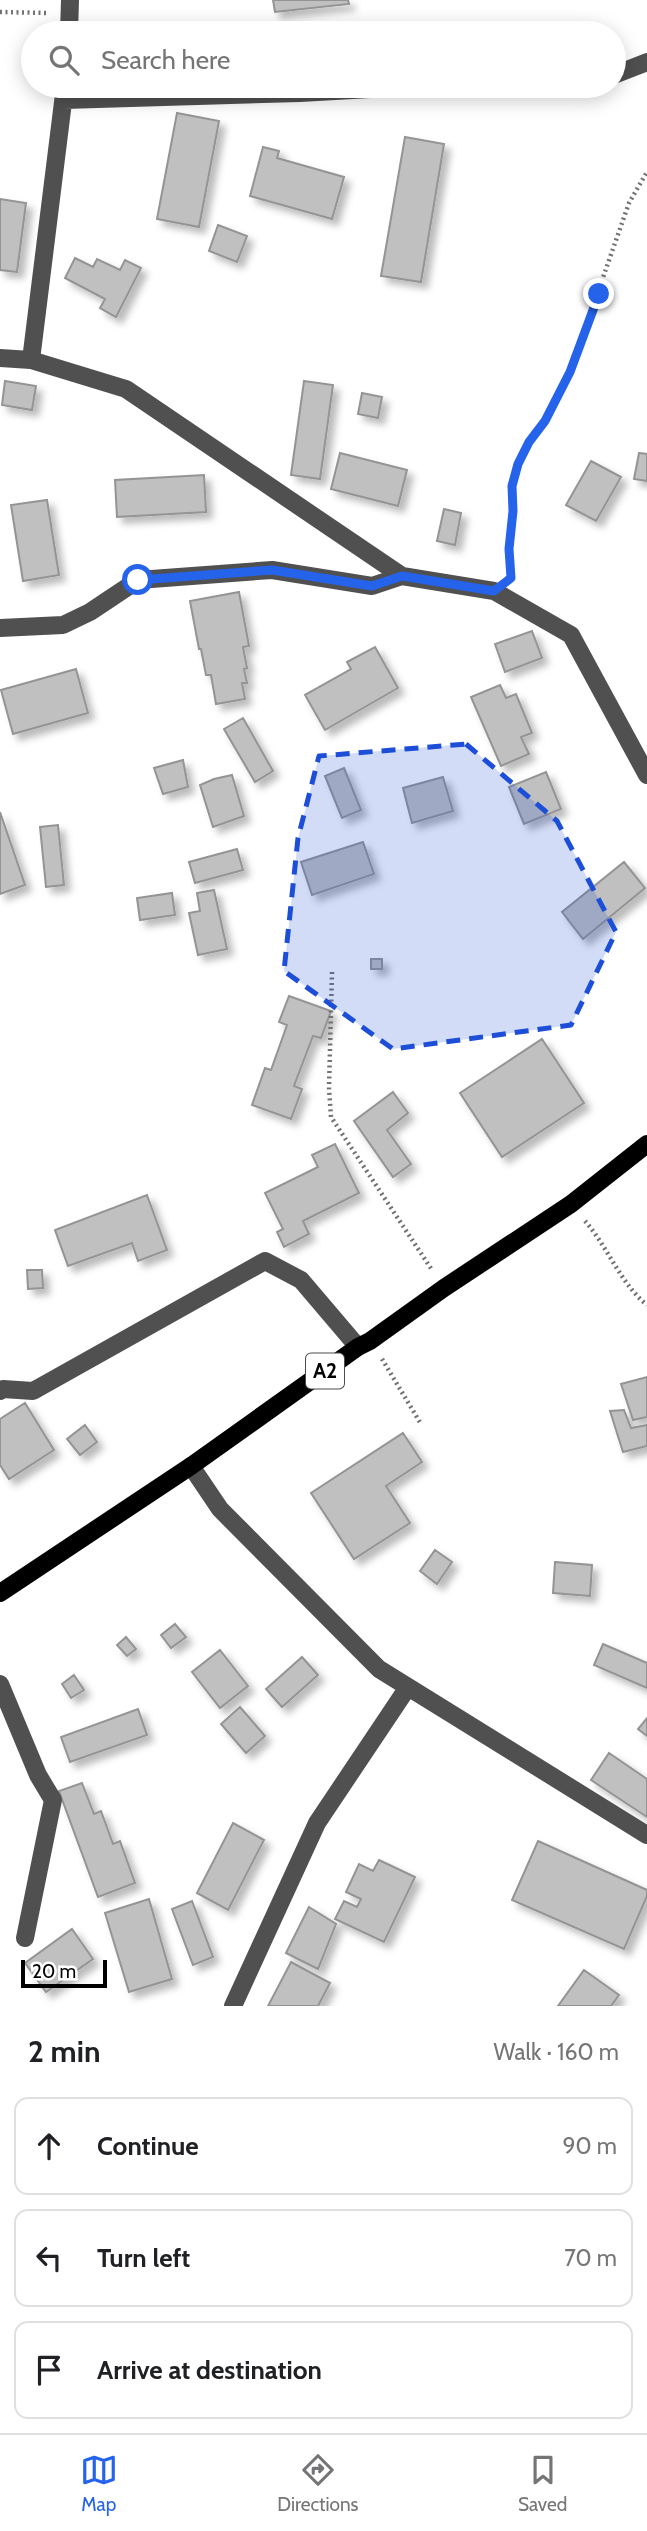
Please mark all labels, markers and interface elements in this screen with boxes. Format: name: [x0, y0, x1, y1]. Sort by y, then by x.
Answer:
search box: [21, 21, 626, 98]
icon: search: [45, 41, 83, 79]
text: Search here: [101, 44, 230, 76]
route end: [583, 278, 614, 309]
route start: [122, 564, 153, 595]
road number: A2: [306, 1354, 344, 1388]
scale bar: [21, 1957, 107, 1989]
text: 20 m: [32, 1960, 76, 1983]
text: 2 min: [28, 2033, 100, 2070]
text: Walk · 160 m: [494, 2038, 619, 2066]
icon: ahead: [30, 2127, 68, 2165]
text: Continue: [97, 2130, 199, 2162]
text: 90 m: [563, 2132, 617, 2160]
icon: left: [30, 2239, 68, 2277]
text: Turn left: [97, 2242, 190, 2274]
text: 70 m: [564, 2244, 617, 2272]
icon: arrive: [30, 2351, 68, 2389]
text: Arrive at destination: [97, 2354, 322, 2386]
tab: Map: [80, 2451, 118, 2516]
tab: Directions: [277, 2451, 358, 2516]
tab: Saved: [518, 2451, 567, 2516]

